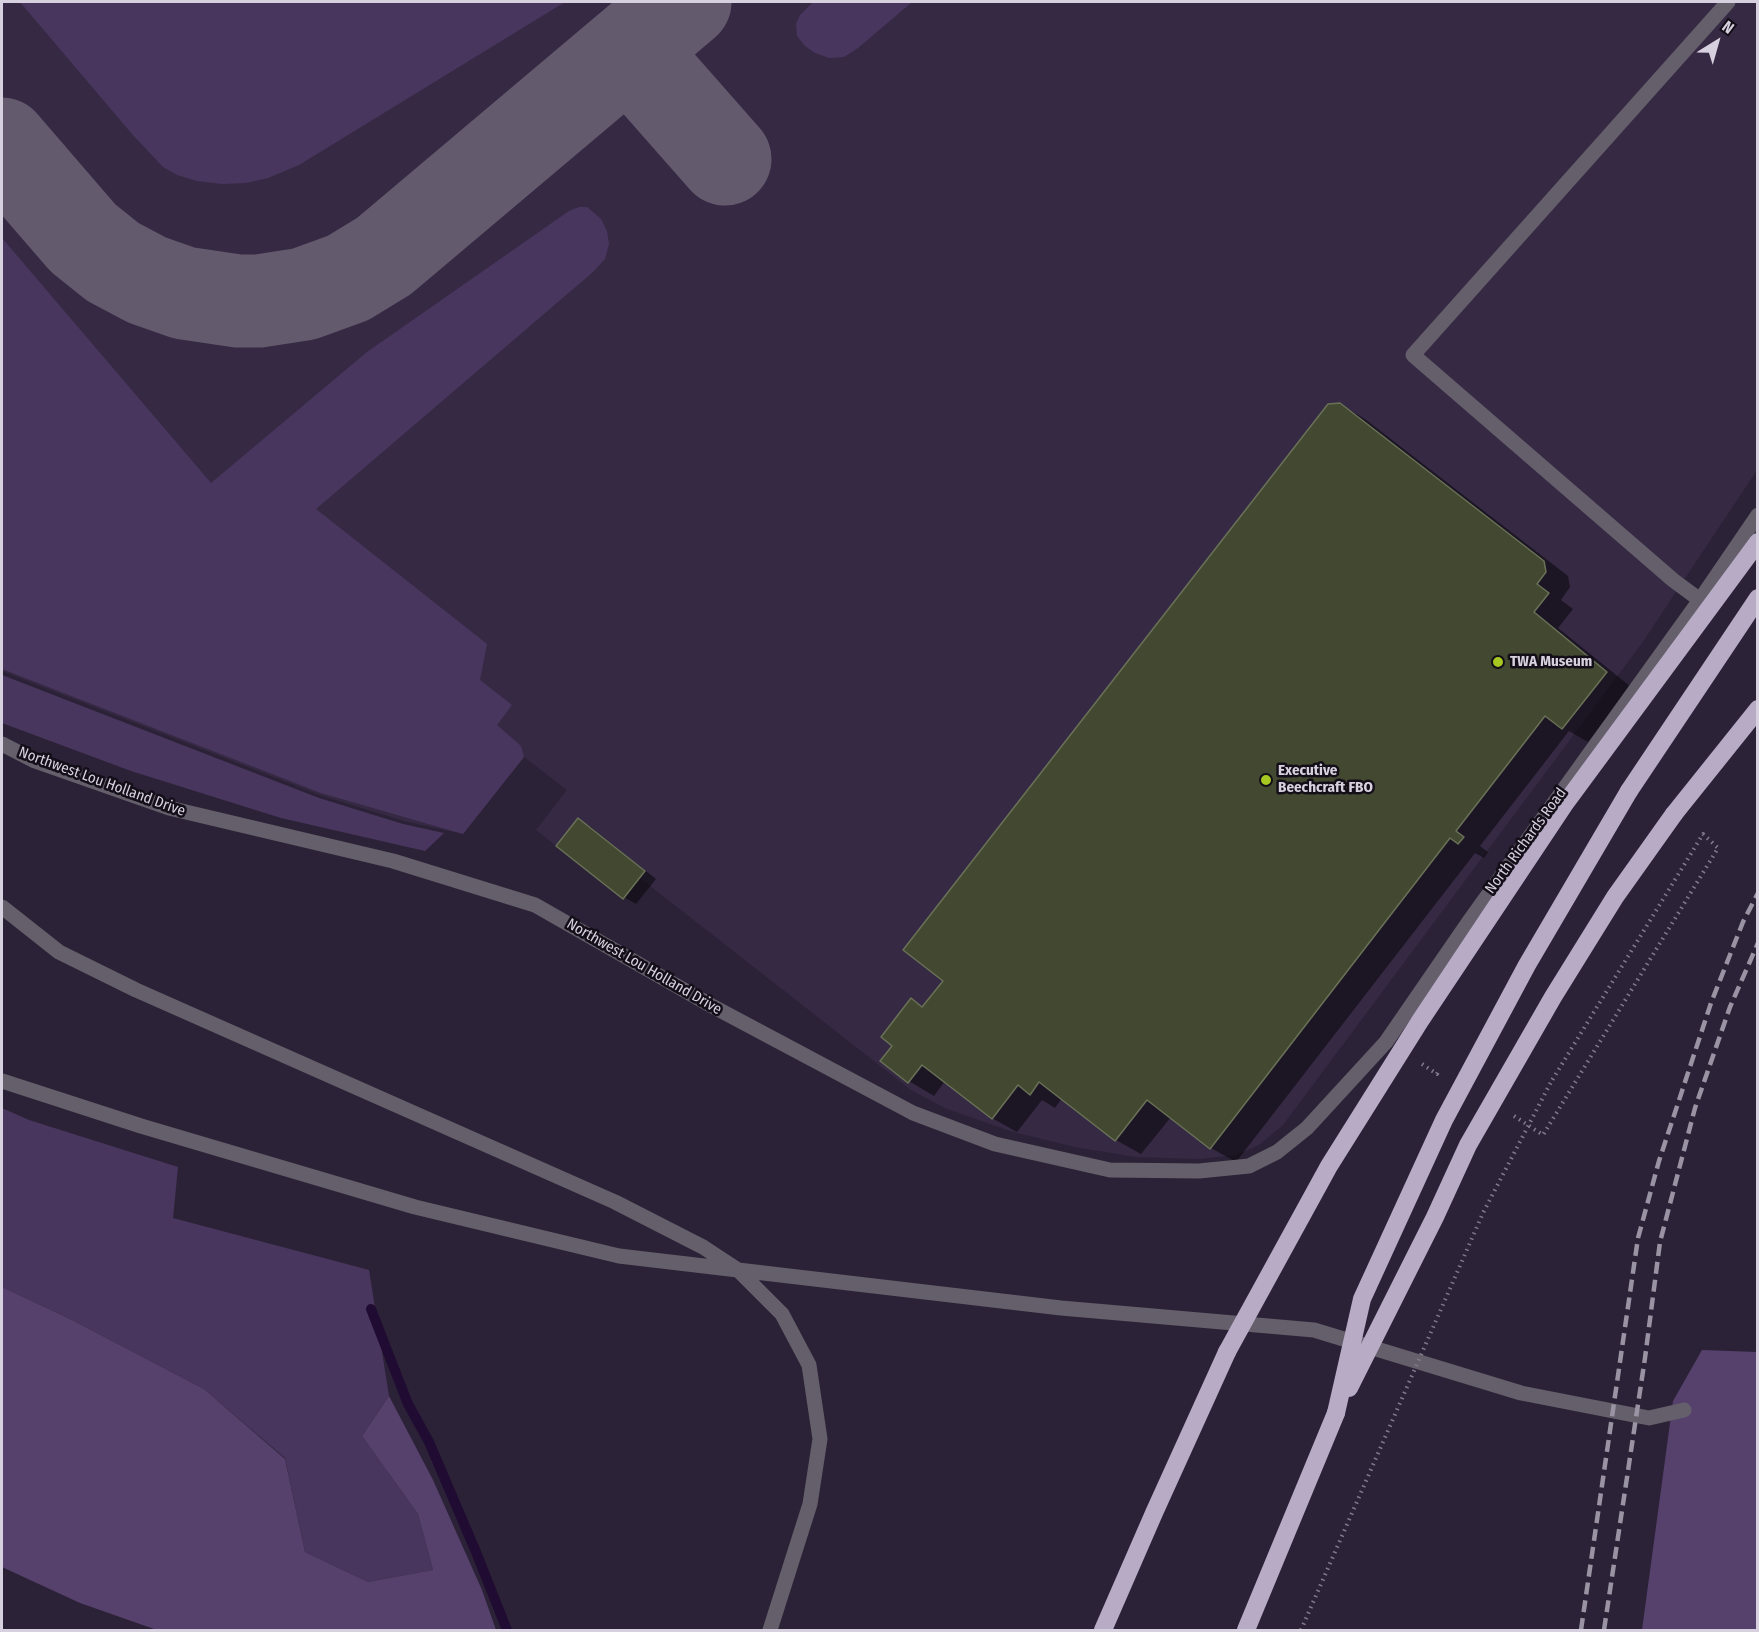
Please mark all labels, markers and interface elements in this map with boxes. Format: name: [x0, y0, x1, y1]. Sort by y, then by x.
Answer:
north arrow: [1687, 12, 1747, 72]
text: N: [1719, 17, 1738, 38]
place label: TWA Museum: [1510, 653, 1592, 671]
marker: TWA Museum: [1491, 655, 1505, 669]
street label: Northwest Lou Holland Drive: [16, 743, 188, 821]
place label: Executive Beechcraft FBO: [1278, 762, 1373, 797]
marker: Executive Beechcraft FBO: [1259, 773, 1273, 787]
street label: North Richards Road: [1482, 785, 1570, 897]
street label: Northwest Lou Holland Drive: [563, 915, 725, 1019]

